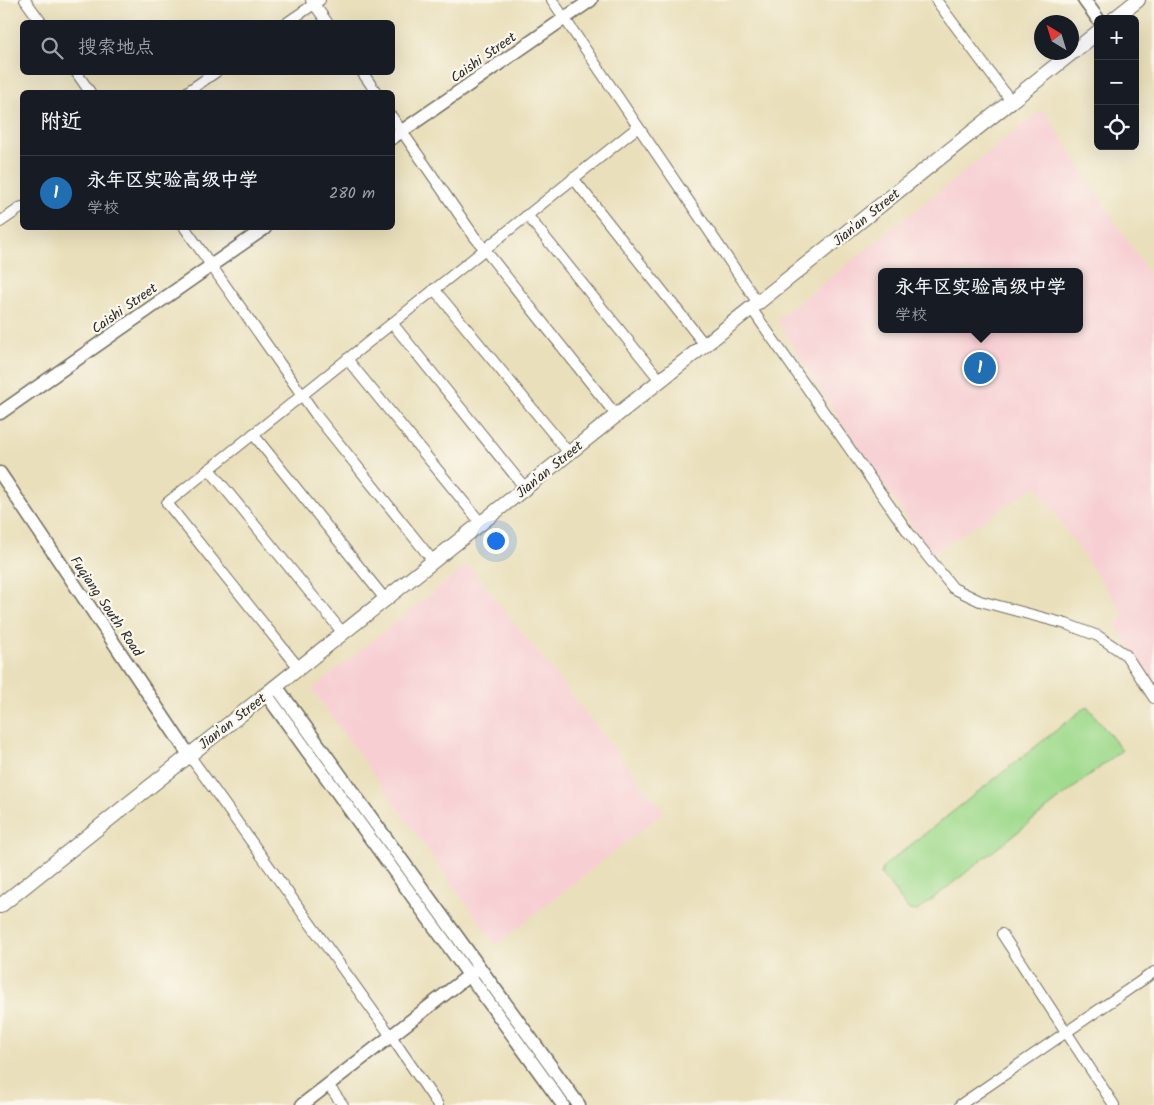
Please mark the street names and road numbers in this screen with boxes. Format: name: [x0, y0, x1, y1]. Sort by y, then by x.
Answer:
street label: Caishi Street: [446, 27, 522, 89]
street label: Jian'an Street: [828, 183, 906, 252]
street label: Caishi Street: [87, 278, 163, 340]
street label: Jian'an Street: [511, 435, 589, 504]
street label: Fuqiang South Road: [64, 552, 149, 662]
street label: Jian'an Street: [194, 688, 272, 755]

